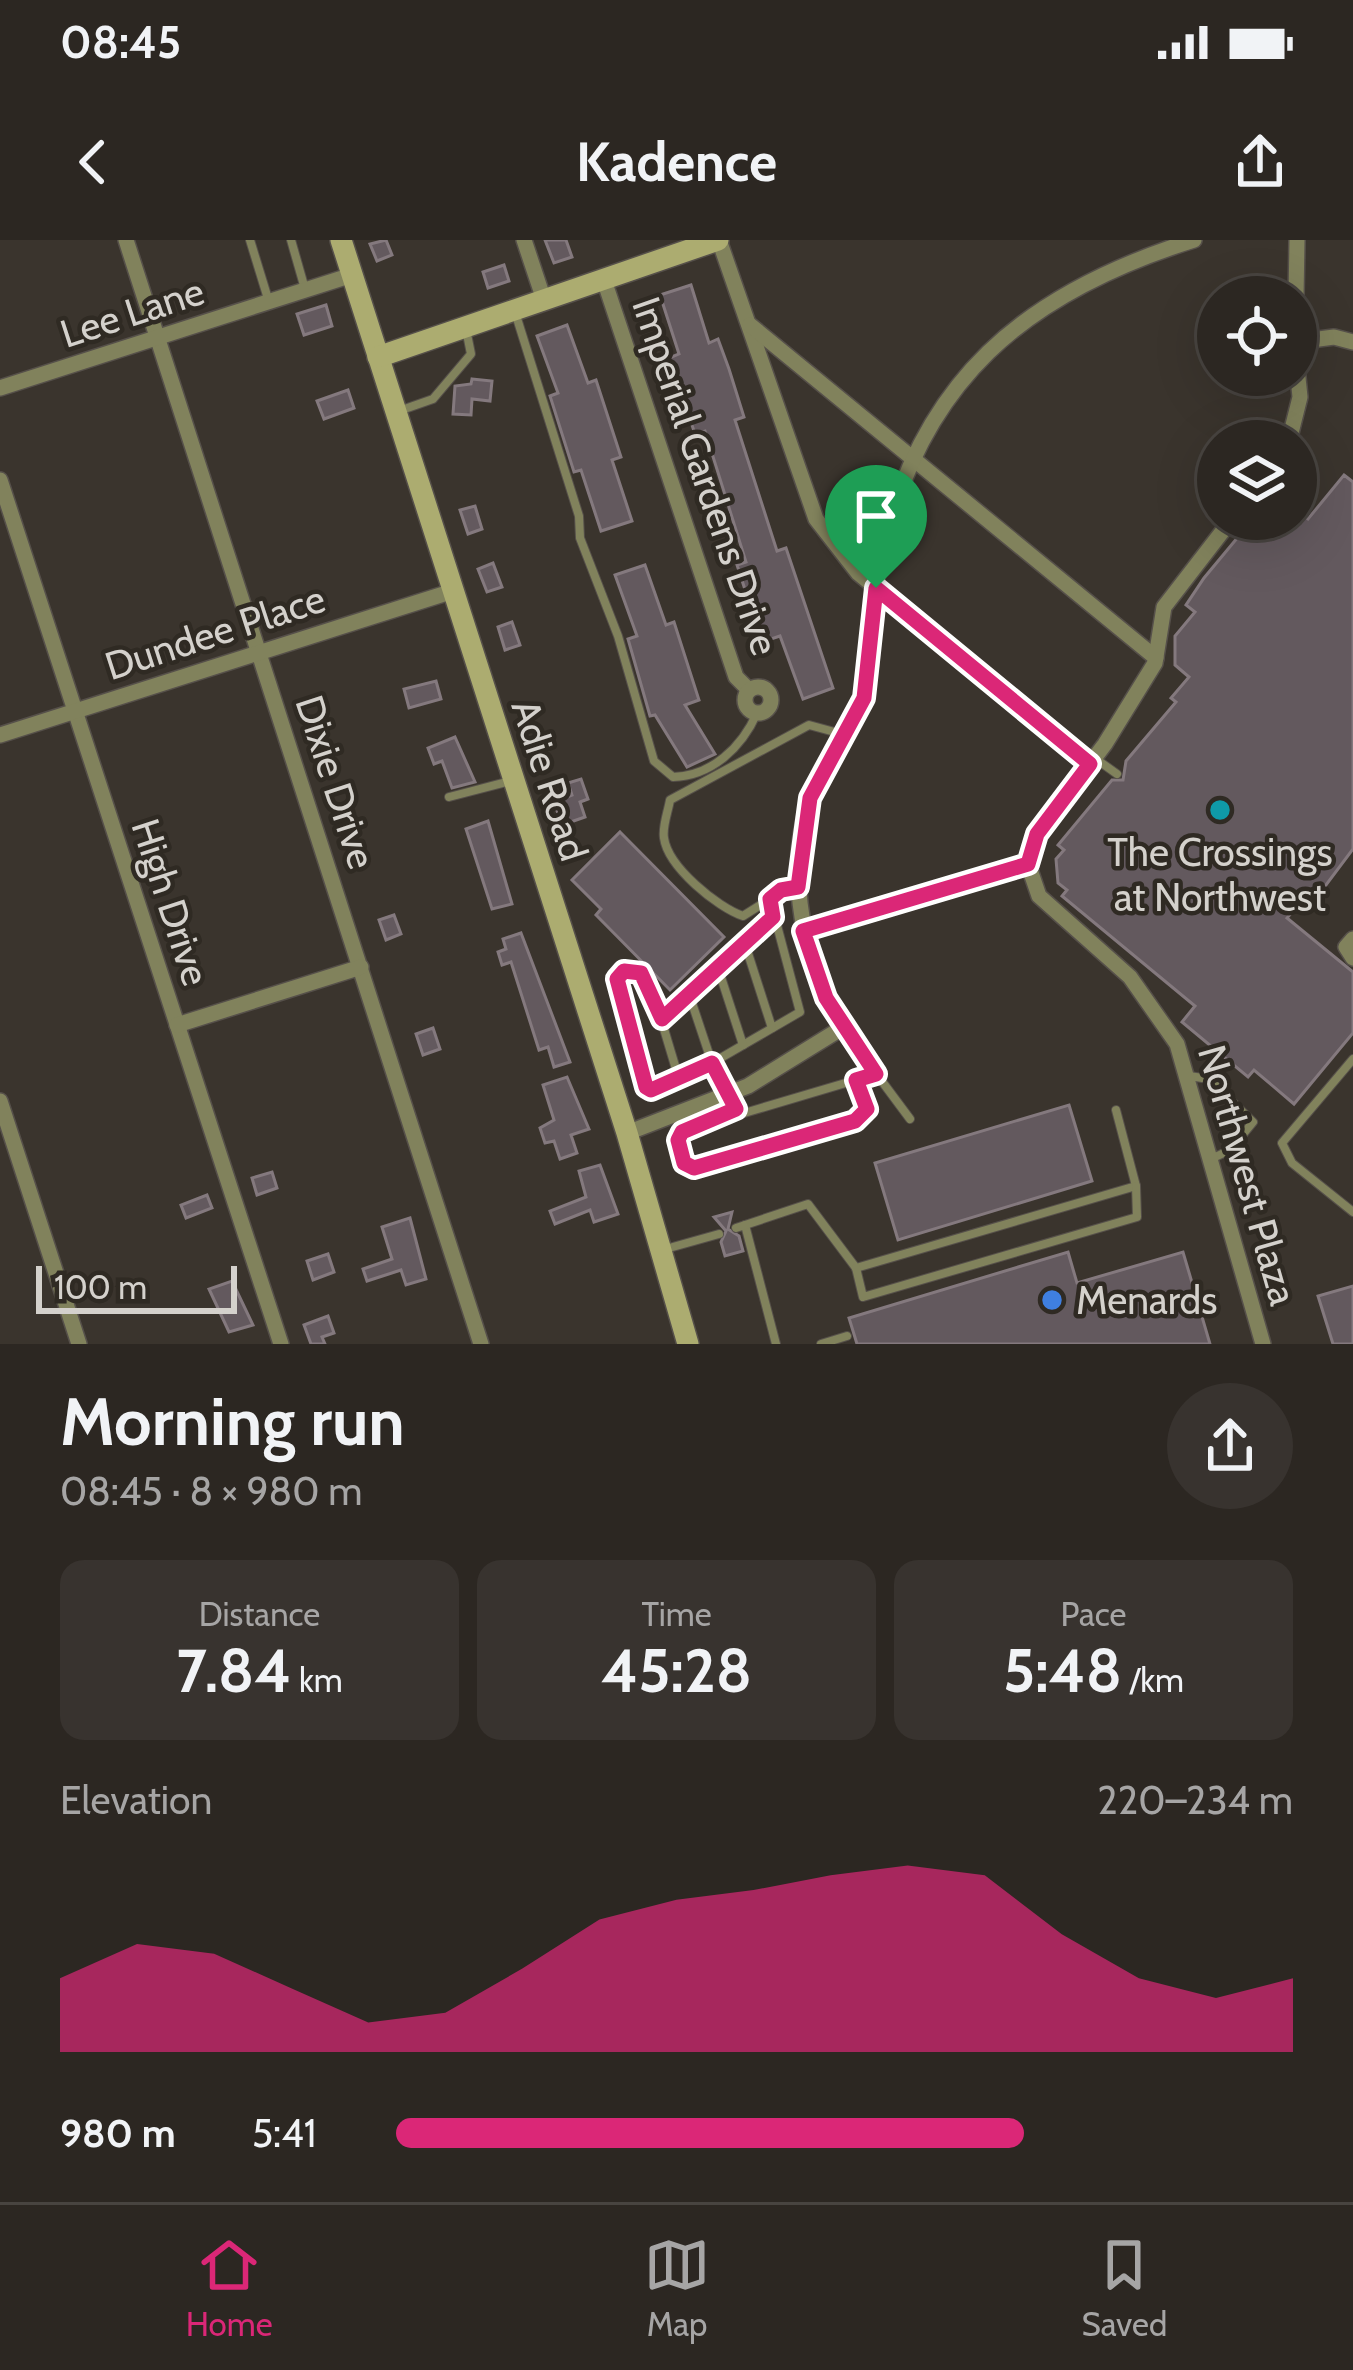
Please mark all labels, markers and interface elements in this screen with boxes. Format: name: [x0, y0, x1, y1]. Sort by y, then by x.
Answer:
text: 08:45: [60, 15, 181, 69]
icon: back: [60, 129, 126, 195]
text: Kadence: [576, 129, 777, 195]
icon: share: [1227, 129, 1293, 195]
street label: Lee Lane: [54, 266, 210, 358]
map controls: [1197, 276, 1317, 540]
button: locate: [1197, 276, 1317, 396]
street label: Imperial Gardens Drive: [622, 291, 790, 661]
button: layers: [1197, 420, 1317, 540]
pin: [825, 465, 927, 588]
icon: arrive: [843, 483, 909, 549]
street label: Dundee Place: [99, 574, 331, 690]
street label: Dixie Drive: [285, 689, 387, 875]
street label: Adie Road: [501, 693, 599, 867]
marker: The Crossings at Northwest: [1207, 797, 1233, 823]
street label: High Drive: [122, 813, 220, 991]
place label: The Crossings at Northwest: [1107, 828, 1333, 921]
street label: Northwest Plaza: [1188, 1040, 1308, 1311]
scale bar: [36, 1260, 237, 1313]
text: 100 m: [54, 1267, 147, 1307]
place label: Menards: [1076, 1276, 1217, 1324]
marker: Menards: [1039, 1287, 1065, 1313]
text: Morning run: [60, 1381, 405, 1462]
button: share: [1167, 1383, 1293, 1509]
text: 08:45 · 8 × 980 m: [60, 1467, 362, 1515]
text: Distance: [199, 1594, 320, 1634]
text: Time: [641, 1594, 712, 1634]
text: Pace: [1061, 1594, 1126, 1634]
text: 7.84: [176, 1634, 292, 1707]
text: 45:28: [601, 1634, 752, 1707]
text: 5:48: [1003, 1634, 1122, 1707]
text: km: [292, 1660, 343, 1700]
text: /km: [1122, 1660, 1184, 1700]
text: Elevation: [60, 1776, 212, 1824]
text: 220–234 m: [1097, 1776, 1293, 1824]
text: 980 m: [60, 2109, 176, 2157]
text: 5:41: [252, 2109, 316, 2157]
tab: Home: [186, 2232, 273, 2344]
tab: Map: [644, 2232, 710, 2344]
tab: Saved: [1082, 2232, 1167, 2344]

